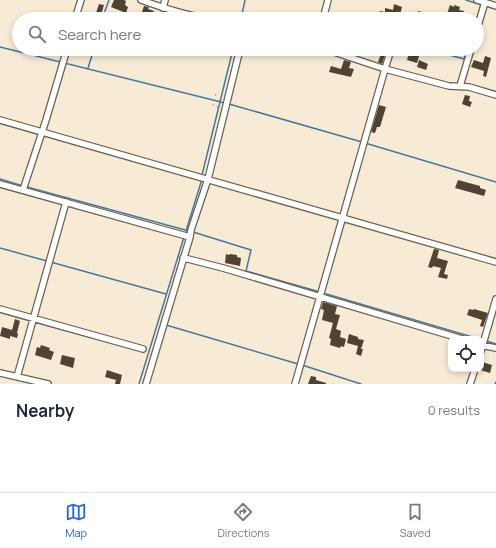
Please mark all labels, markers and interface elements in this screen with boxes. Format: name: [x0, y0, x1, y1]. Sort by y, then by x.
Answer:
search box: [12, 12, 484, 56]
icon: search: [26, 23, 48, 45]
text: Search here: [58, 24, 141, 45]
map controls: [448, 336, 484, 372]
button: locate: [448, 336, 484, 372]
text: Nearby: [16, 399, 74, 422]
text: 0 results: [428, 401, 480, 419]
tab: Map: [65, 501, 87, 540]
tab: Directions: [217, 501, 270, 540]
tab: Saved: [400, 501, 431, 540]

